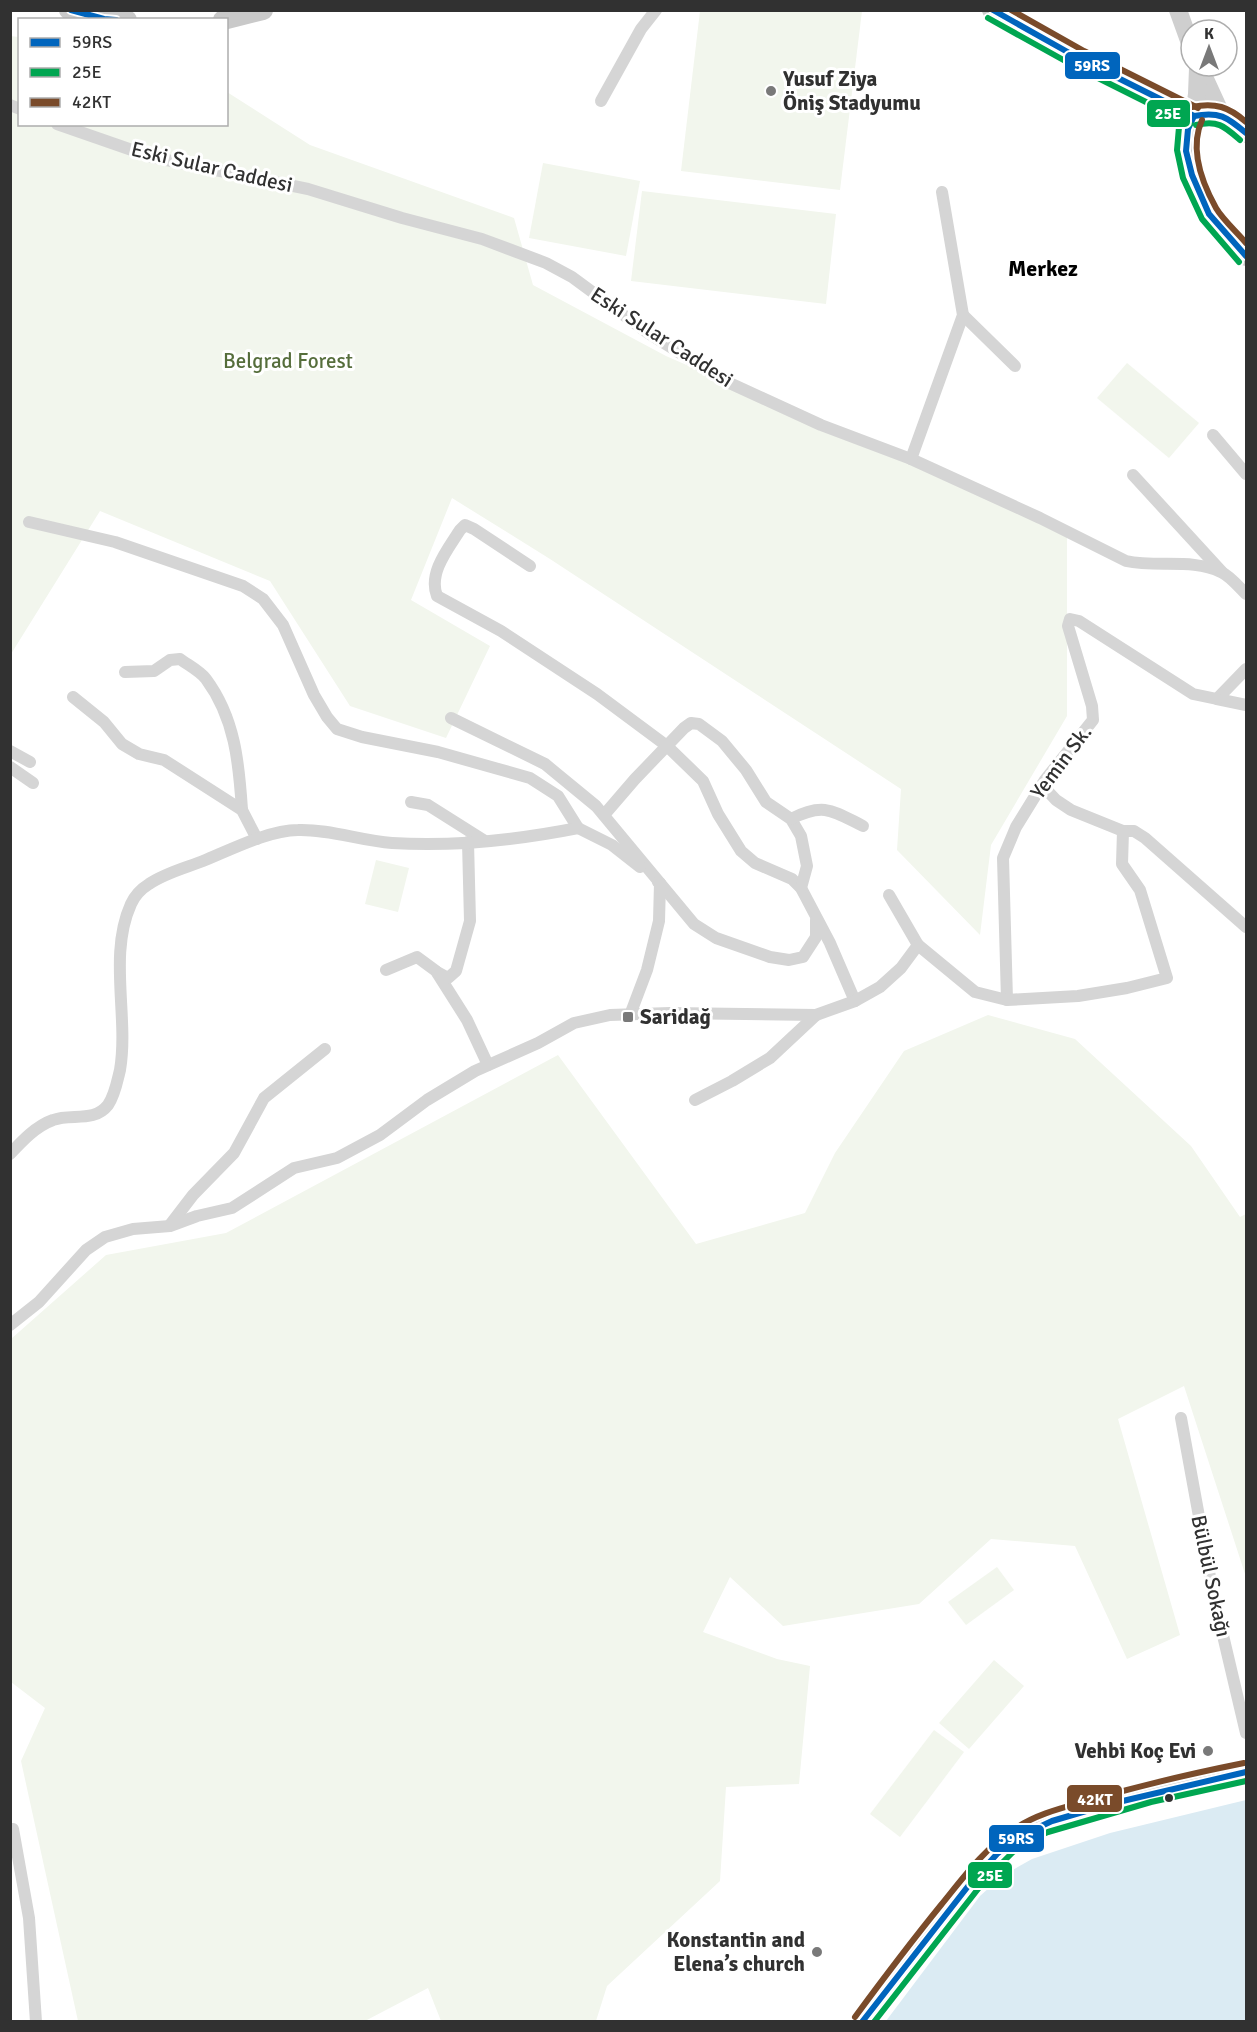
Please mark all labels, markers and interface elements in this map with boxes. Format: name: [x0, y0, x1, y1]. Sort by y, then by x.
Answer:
legend: [18, 18, 228, 126]
north arrow: [1179, 18, 1239, 78]
text: K: [1204, 24, 1214, 44]
text: 59RS: [72, 31, 112, 53]
line badge: 59RS: [1064, 51, 1121, 80]
text: 59RS: [1074, 56, 1110, 76]
text: 25E: [72, 61, 102, 83]
place label: Yusuf Ziya Öniş Stadyumu: [782, 66, 921, 116]
marker: Yusuf Ziya Öniş Stadyumu: [764, 84, 778, 98]
text: 42KT: [72, 91, 111, 113]
line badge: 25E: [1146, 99, 1191, 128]
text: 25E: [1155, 104, 1181, 124]
street label: Eski Sular Caddesi: [129, 136, 295, 198]
district label: Merkez: [1008, 255, 1078, 282]
street label: Eski Sular Caddesi: [586, 281, 738, 393]
park label: Belgrad Forest: [223, 348, 353, 374]
street label: Yemin Sk.: [1025, 720, 1097, 804]
place label: Saridağ: [640, 1004, 711, 1030]
marker: Saridağ: [621, 1010, 635, 1024]
street label: Bülbül Sokağı: [1185, 1513, 1237, 1639]
place label: Vehbi Koç Evi: [1074, 1738, 1196, 1764]
marker: Vehbi Koç Evi: [1201, 1744, 1215, 1758]
line badge: 42KT: [1066, 1784, 1123, 1813]
text: 42KT: [1077, 1790, 1114, 1810]
unlabelled marker: [1163, 1792, 1175, 1804]
line badge: 59RS: [988, 1824, 1045, 1853]
text: 59RS: [998, 1829, 1034, 1849]
line badge: 25E: [967, 1861, 1013, 1889]
text: 25E: [977, 1866, 1003, 1886]
place label: Konstantin and Elena’s church: [667, 1927, 805, 1977]
marker: Konstantin and Elena’s church: [810, 1945, 824, 1959]

